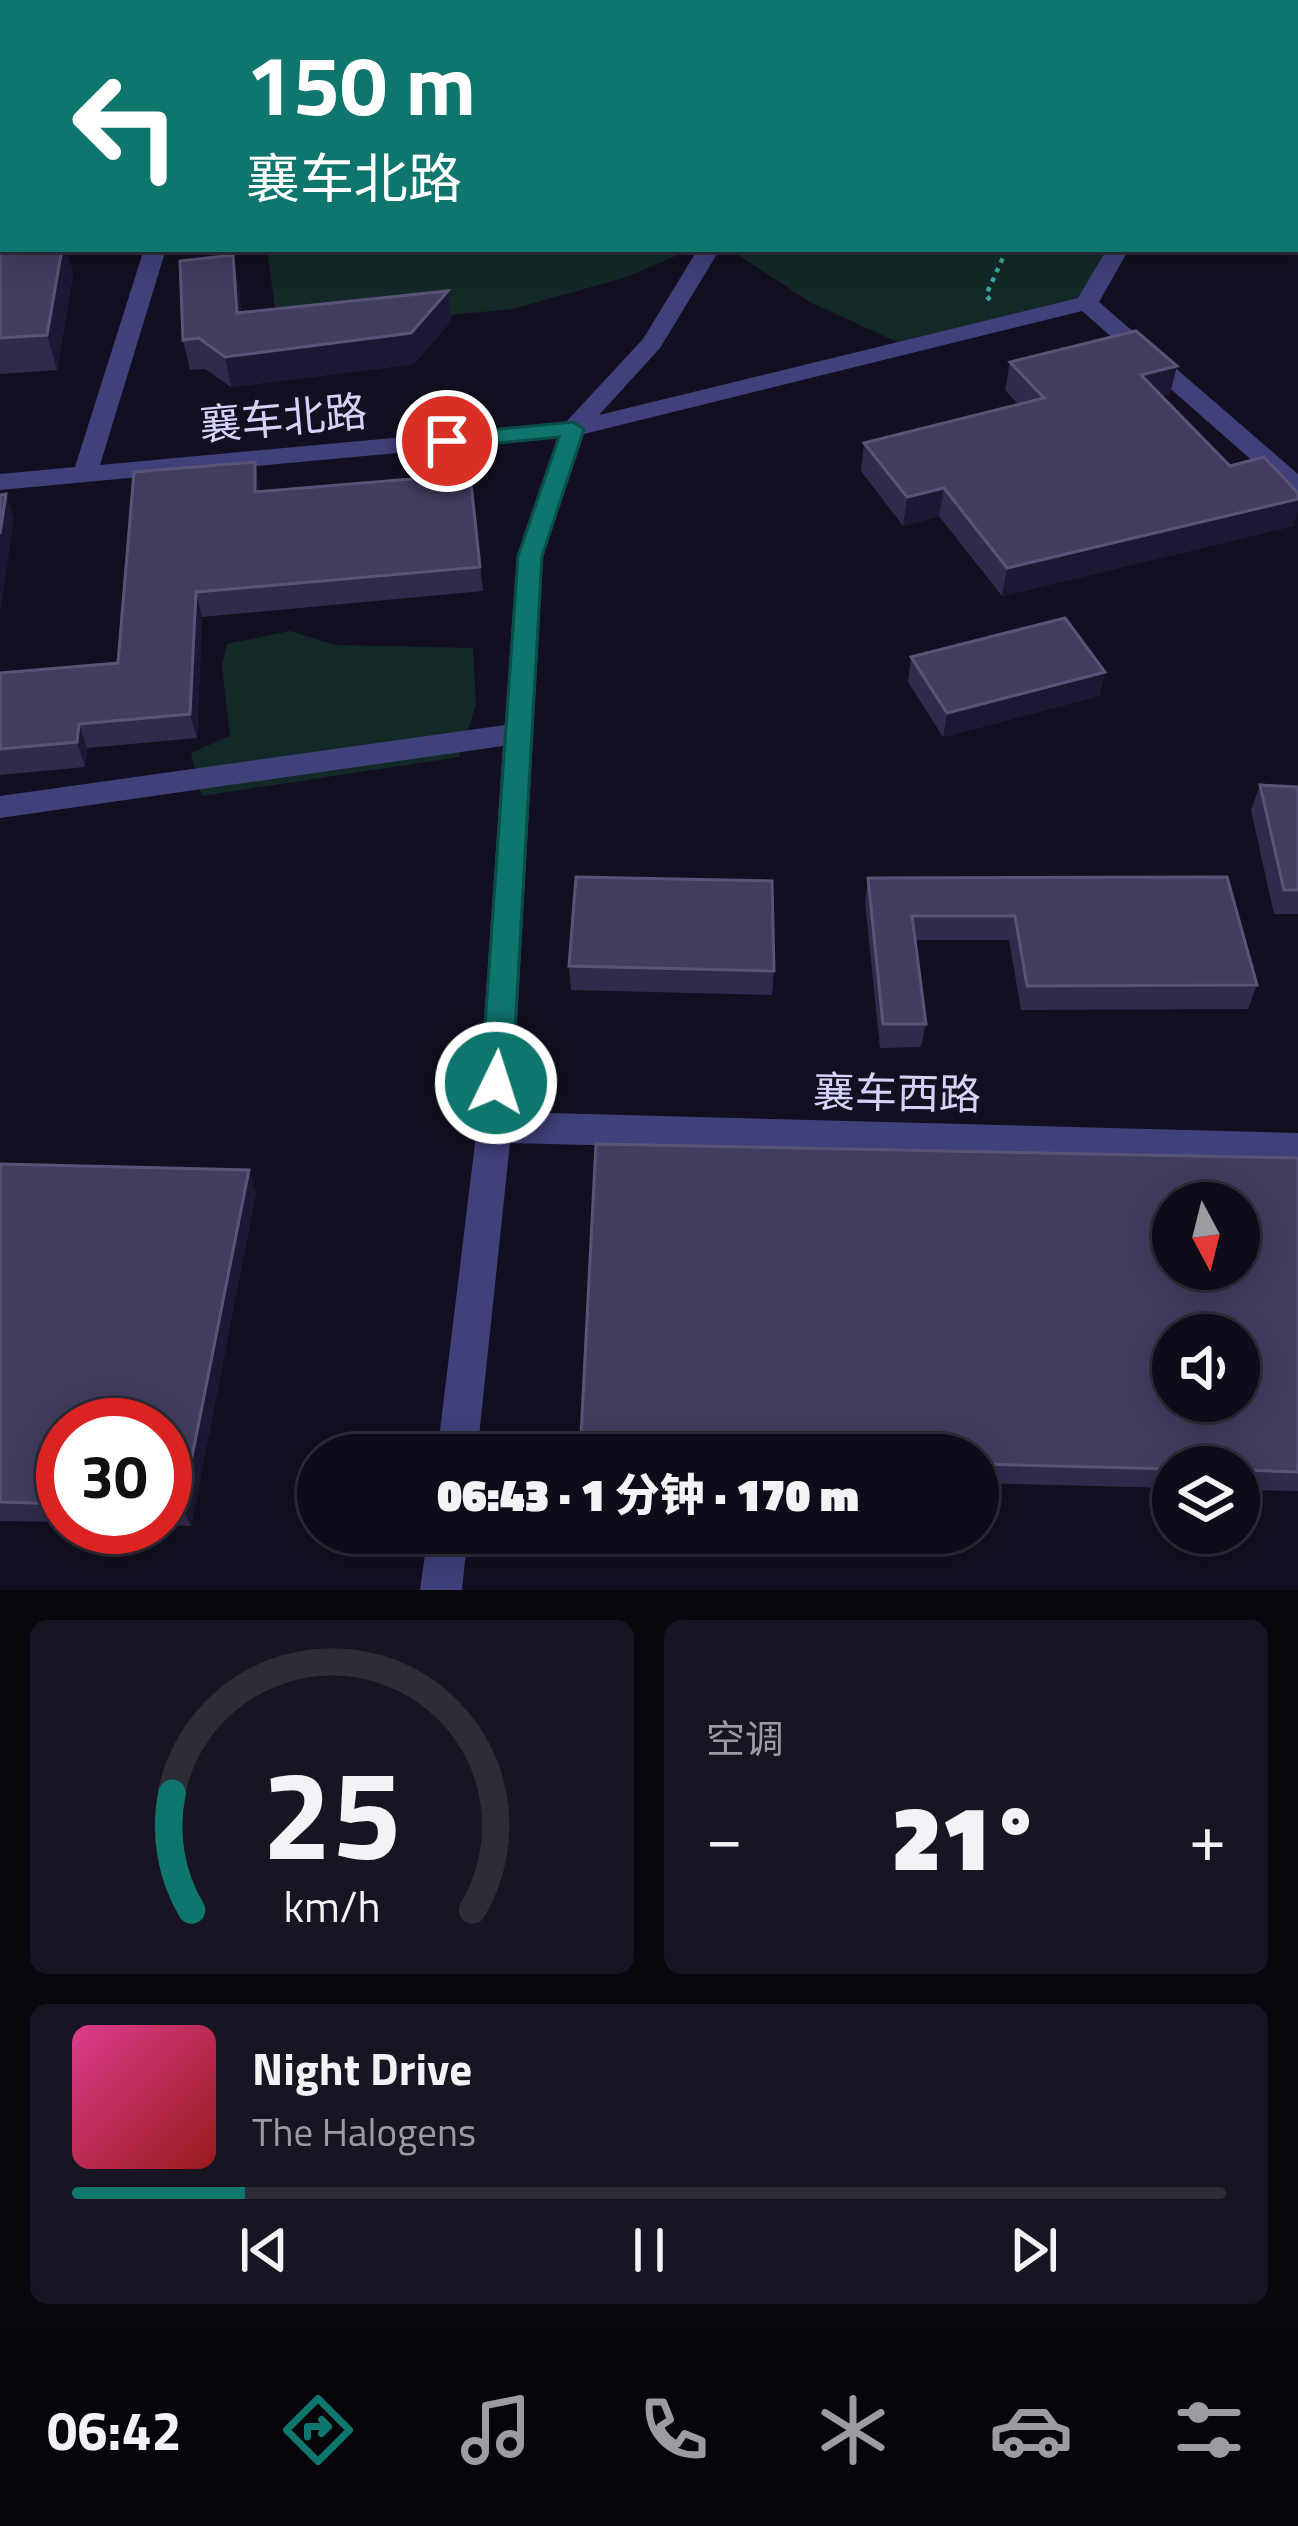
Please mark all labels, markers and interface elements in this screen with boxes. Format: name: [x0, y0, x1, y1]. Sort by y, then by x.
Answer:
text: 150 m: [246, 20, 476, 148]
icon: left: [48, 48, 204, 204]
text: 襄车北路: [246, 137, 462, 219]
street label: 襄车北路: [197, 378, 369, 456]
pin: [396, 390, 498, 492]
icon: arrive: [414, 408, 480, 474]
position arrow: [433, 1020, 559, 1146]
street label: 襄车西路: [812, 1059, 982, 1125]
north arrow: [1152, 1182, 1260, 1290]
map controls: [1152, 1182, 1260, 1554]
button: sound: [1152, 1314, 1260, 1422]
speed limit sign: 30: [36, 1398, 192, 1554]
button: layers: [1152, 1446, 1260, 1554]
text: 06:43 · 1 分钟 · 170 m: [437, 1460, 859, 1528]
text: 空调: [706, 1709, 784, 1768]
text: 25: [262, 1718, 402, 1907]
text: 21°: [892, 1768, 1040, 1905]
text: −: [706, 1786, 743, 1887]
text: +: [1189, 1786, 1226, 1887]
text: km/h: [283, 1873, 381, 1939]
text: Night Drive: [252, 2034, 472, 2102]
text: The Halogens: [252, 2102, 476, 2161]
icon: previous: [231, 2217, 297, 2283]
icon: pause: [616, 2217, 682, 2283]
icon: next: [1001, 2217, 1067, 2283]
icon: directions: [276, 2388, 360, 2472]
icon: music: [454, 2388, 538, 2472]
icon: phone: [632, 2388, 716, 2472]
icon: climate: [811, 2388, 895, 2472]
icon: car: [989, 2388, 1073, 2472]
icon: filters: [1167, 2388, 1251, 2472]
text: 06:42: [47, 2389, 182, 2471]

